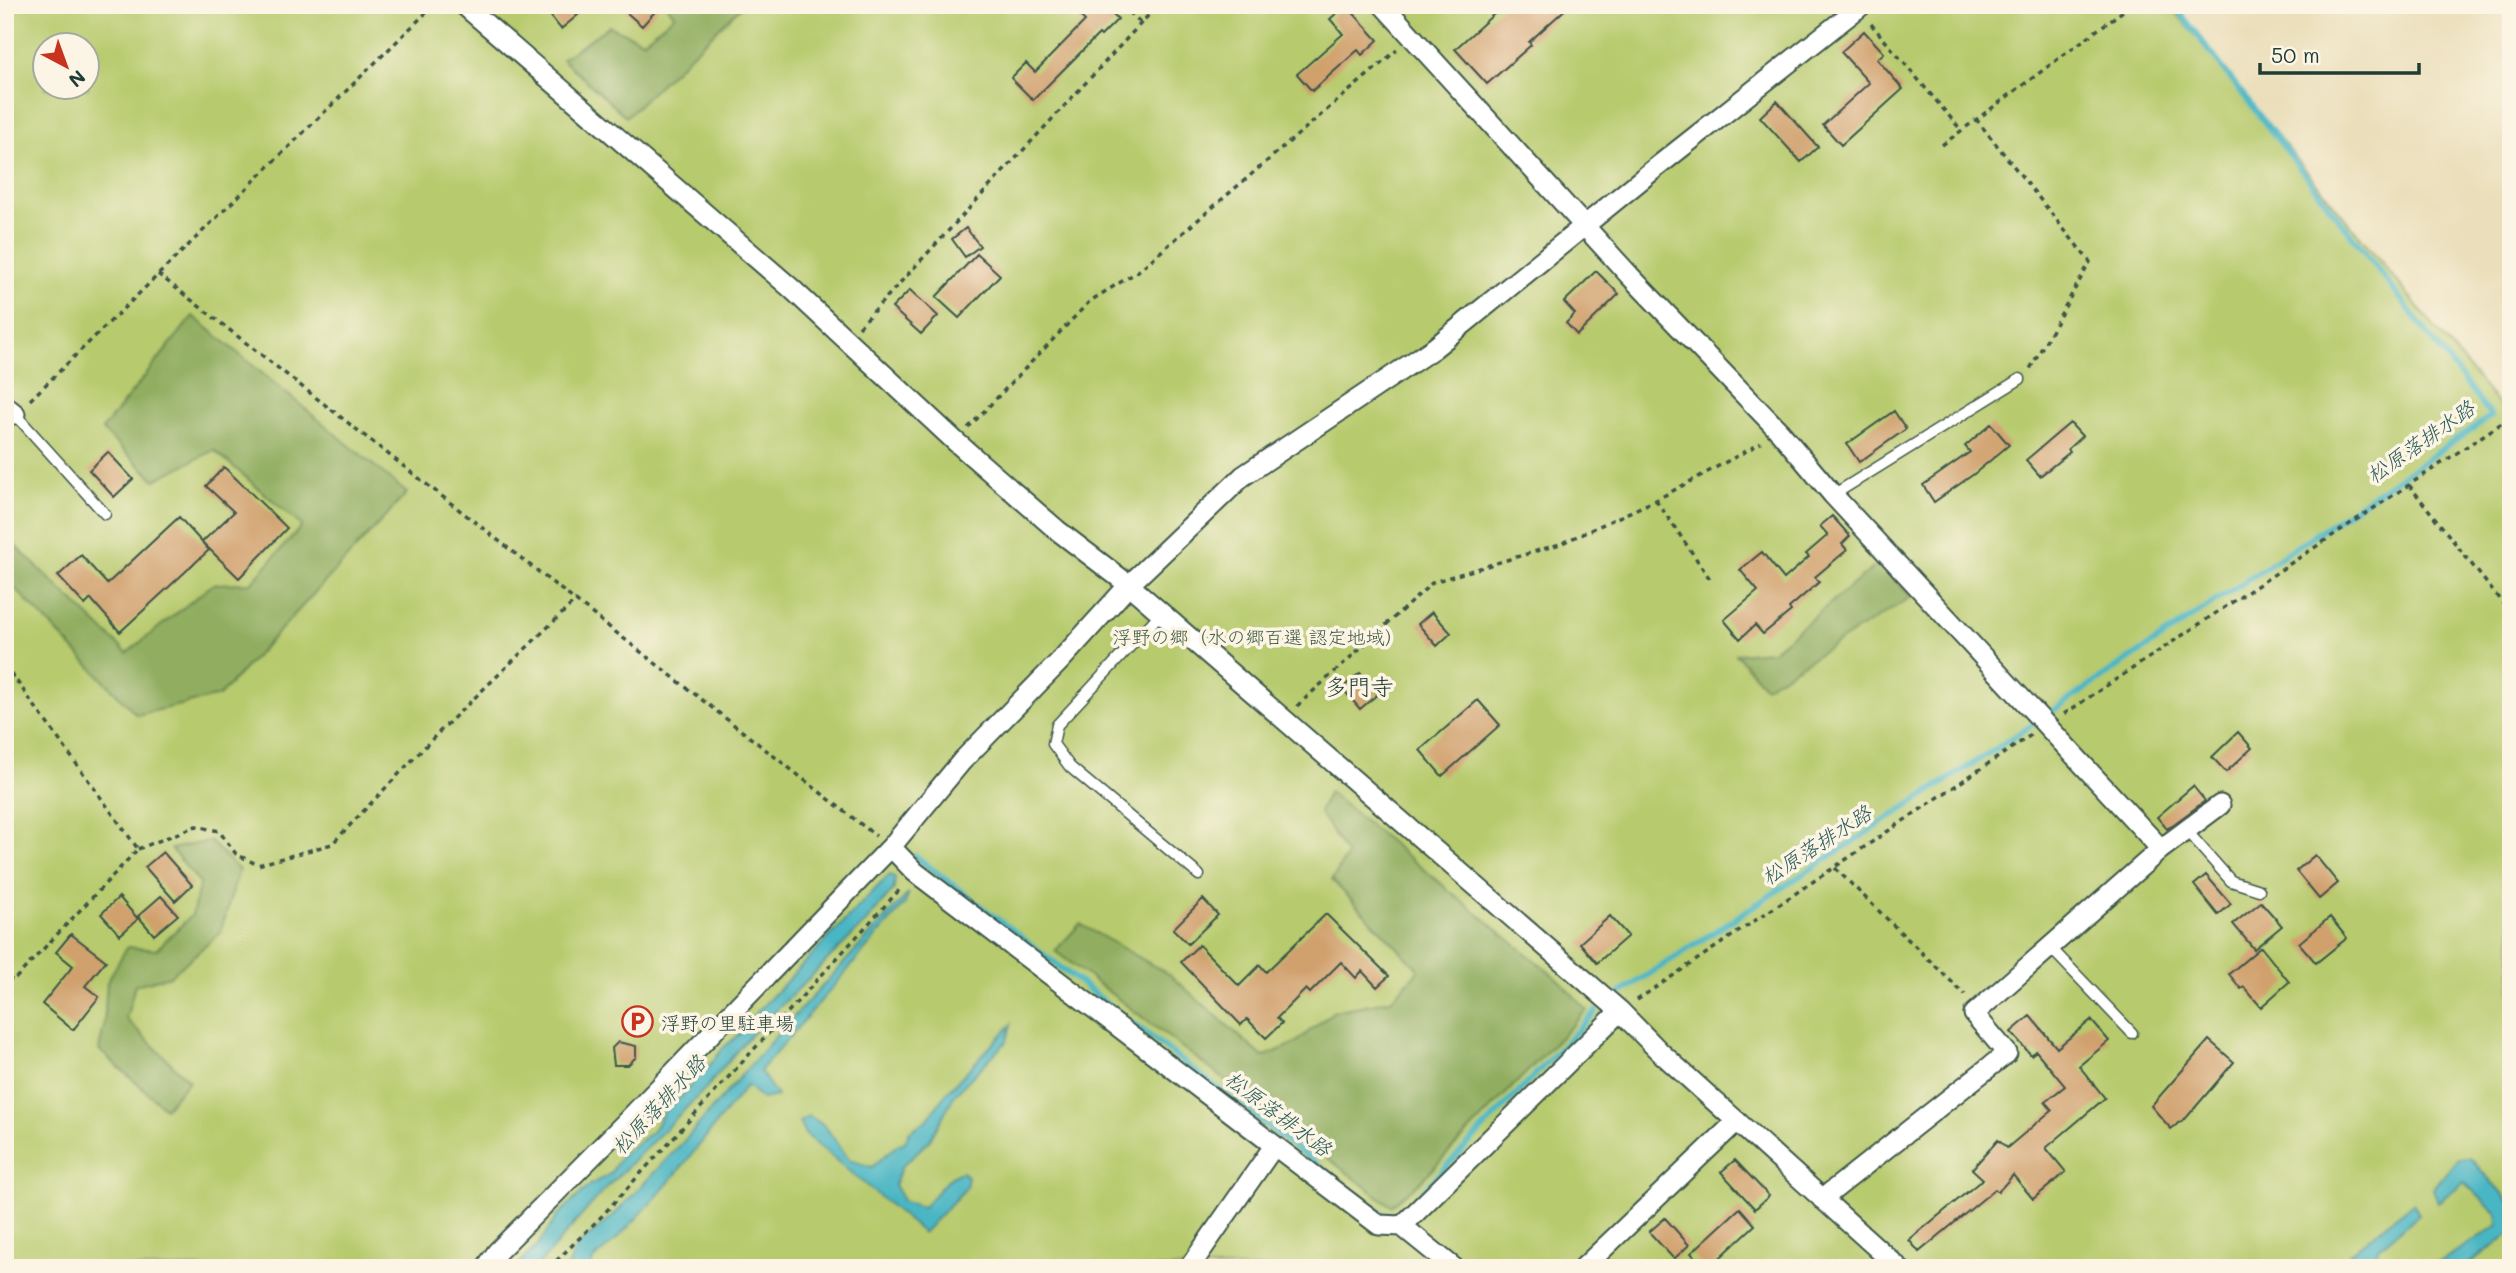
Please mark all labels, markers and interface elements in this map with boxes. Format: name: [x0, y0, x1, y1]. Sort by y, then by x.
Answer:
north arrow: [32, 32, 102, 102]
scale bar: [2260, 32, 2420, 76]
text: 50 m: [2271, 41, 2320, 68]
text: N: [64, 65, 91, 93]
water label: 松原落排水路: [2361, 393, 2480, 488]
park label: 浮野の郷（水の郷百選 認定地域）: [1112, 624, 1404, 649]
district label: 多門寺: [1325, 671, 1394, 701]
water label: 松原落排水路: [1756, 798, 1877, 890]
parking icon: 浮野の里駐車場: [621, 1005, 655, 1039]
place label: 浮野の里駐車場: [661, 1010, 794, 1035]
water label: 松原落排水路: [605, 1048, 712, 1159]
water label: 松原落排水路: [1221, 1064, 1338, 1162]

